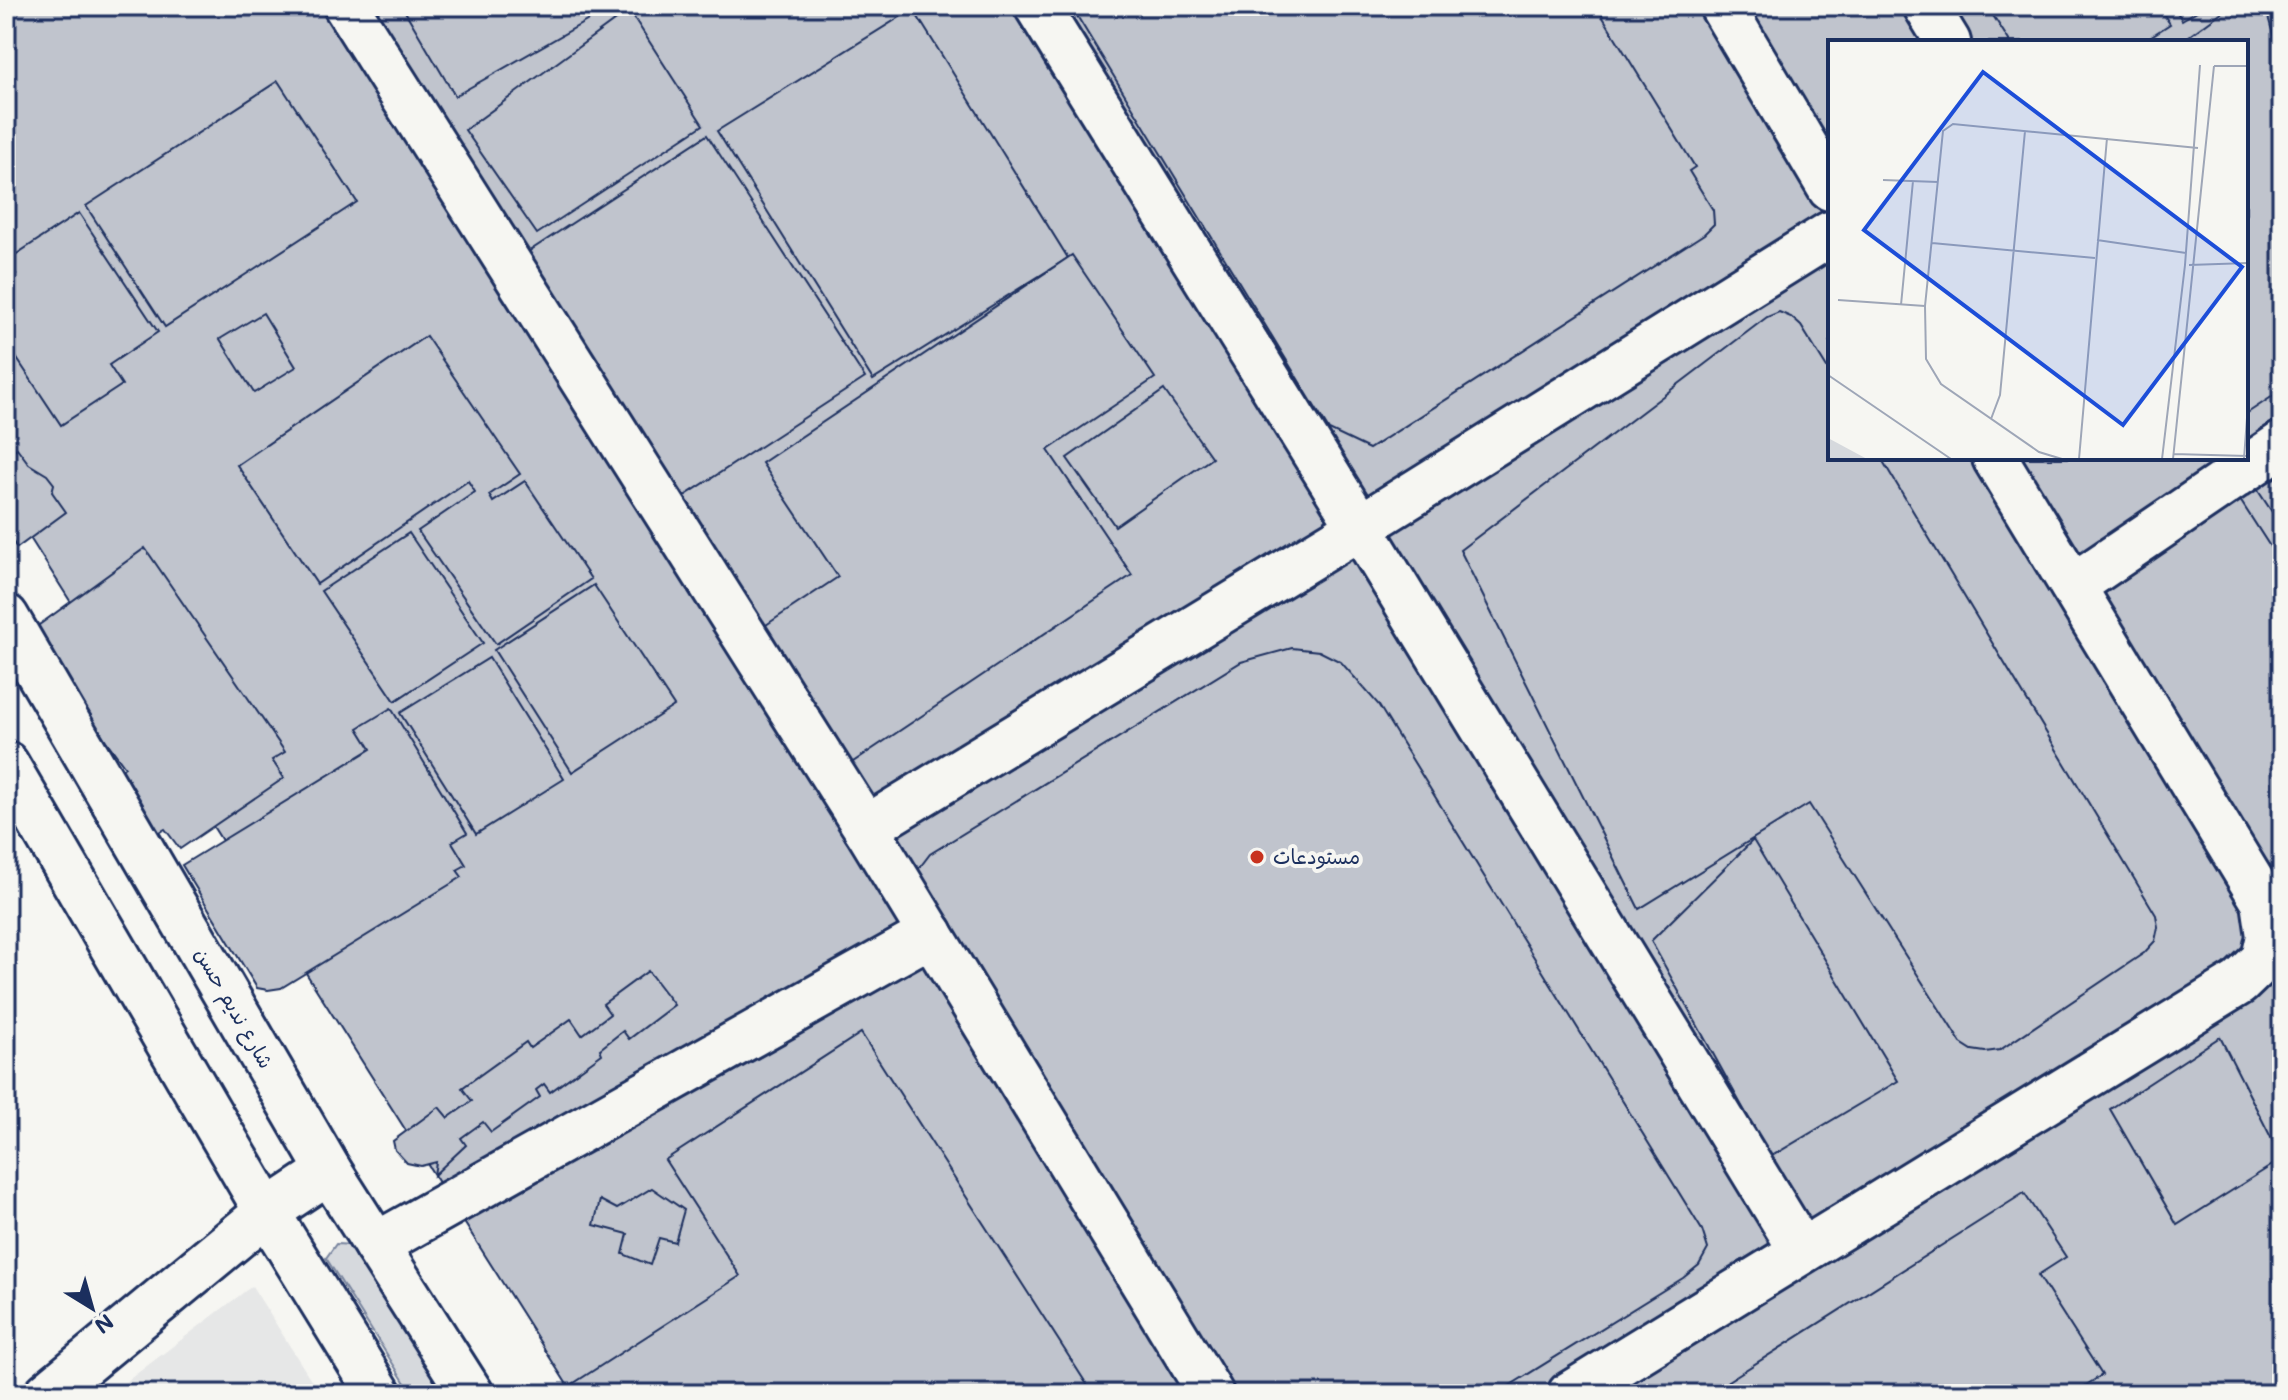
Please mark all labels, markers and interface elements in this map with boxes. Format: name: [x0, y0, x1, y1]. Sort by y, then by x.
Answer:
inset map: [1828, 40, 2248, 460]
place label: مستودعات: [1273, 843, 1360, 870]
marker: مستودعات: [1248, 848, 1266, 866]
street label: شارع نديم حسن: [186, 942, 280, 1075]
north arrow: [52, 1268, 132, 1348]
text: N: [89, 1308, 120, 1341]

